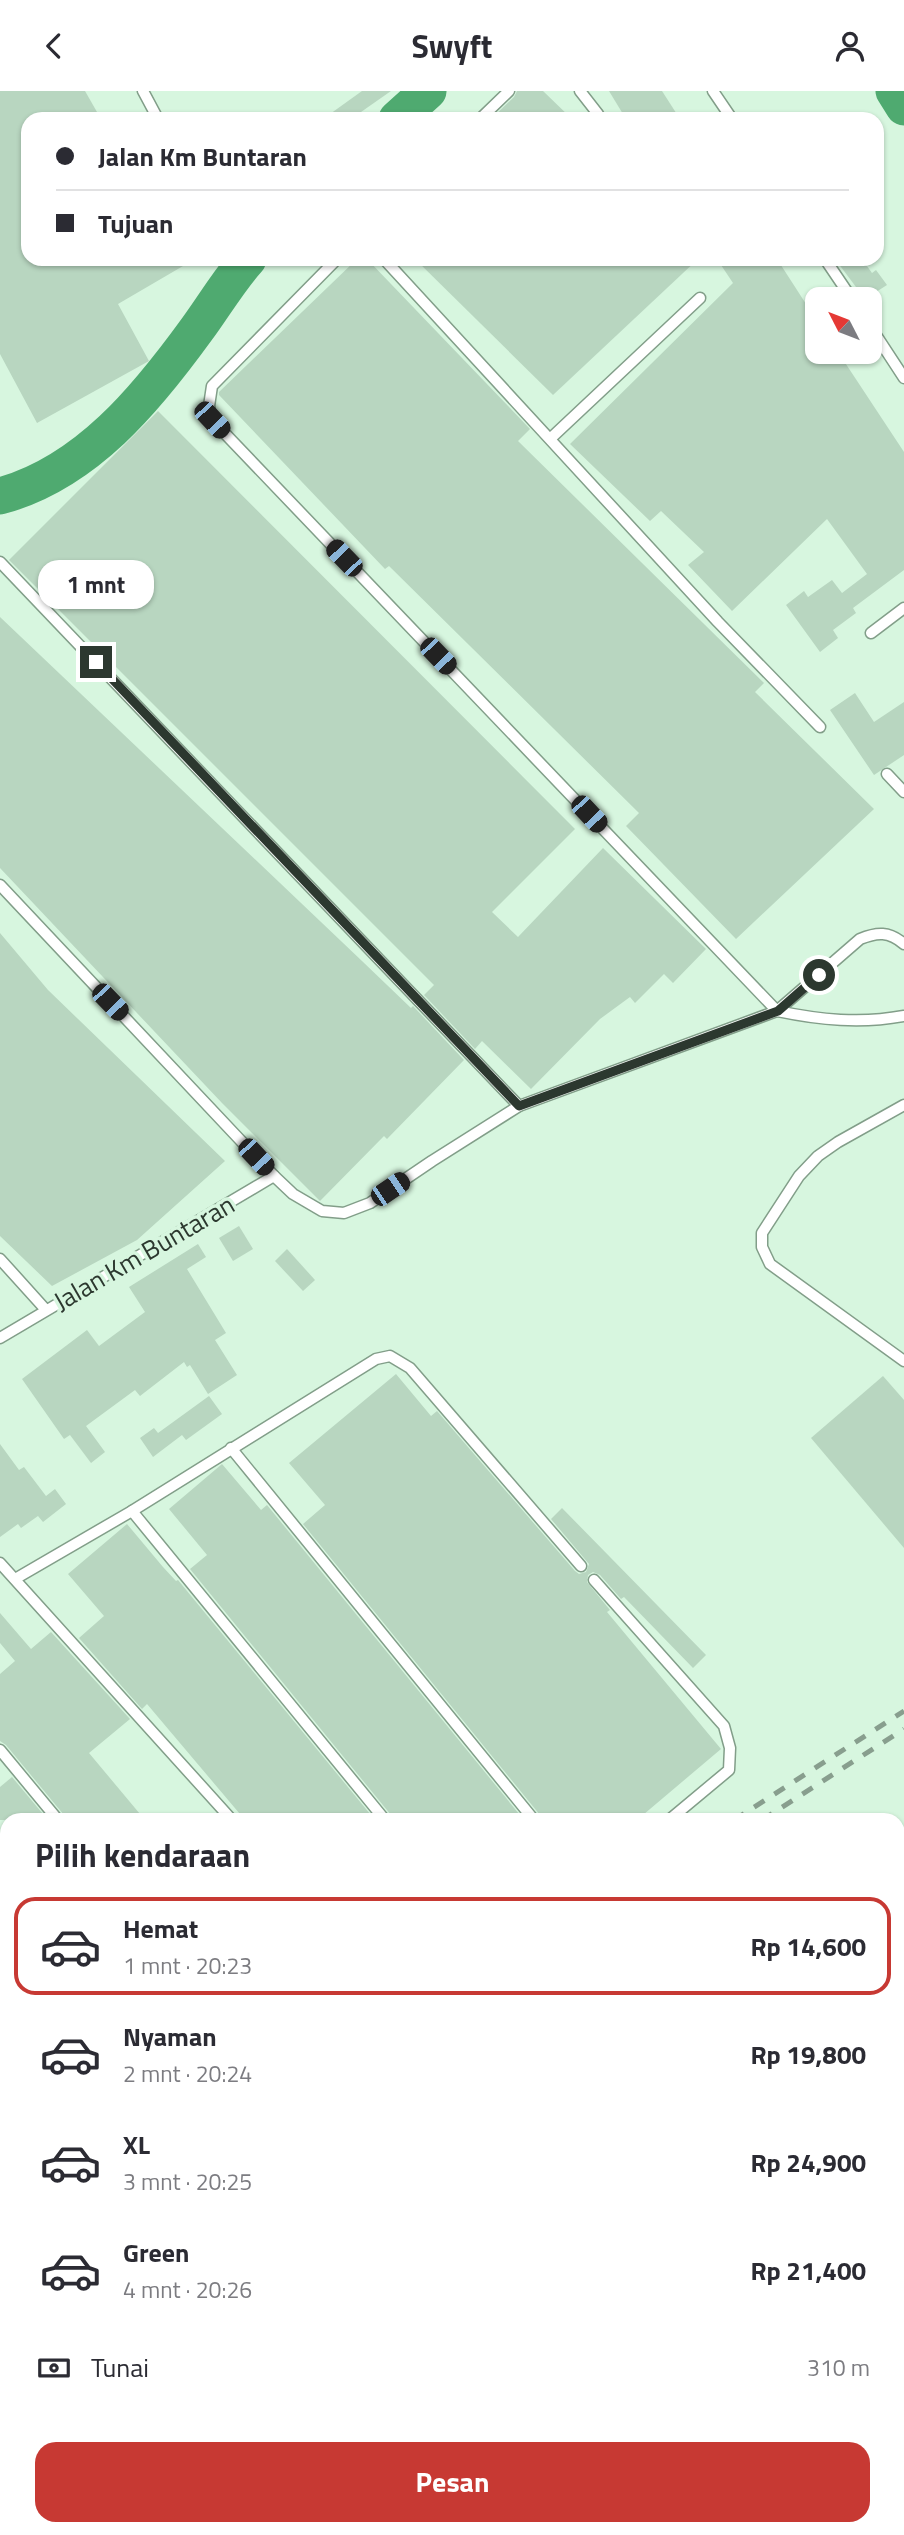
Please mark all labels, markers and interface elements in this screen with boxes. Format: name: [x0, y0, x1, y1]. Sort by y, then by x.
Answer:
text: Swyft: [412, 22, 492, 70]
icon: back: [35, 27, 73, 65]
icon: person: [831, 27, 869, 65]
text: Jalan Km Buntaran: [98, 137, 307, 176]
text: Tujuan: [98, 204, 173, 243]
north arrow: [805, 287, 882, 364]
map controls: [805, 287, 882, 364]
car: [190, 397, 235, 443]
car: [322, 536, 367, 580]
callout: 1 mnt: [38, 561, 154, 609]
text: 1 mnt: [67, 567, 125, 602]
car: [416, 634, 461, 678]
route end: [80, 646, 112, 678]
car: [567, 791, 612, 837]
route start: [803, 959, 835, 991]
car: [88, 980, 133, 1024]
car: [234, 1134, 279, 1180]
car: [367, 1169, 414, 1209]
street label: Jalan Km Buntaran: [46, 1185, 242, 1320]
text: Pilih kendaraan: [35, 1831, 250, 1879]
text: Hemat: [123, 1909, 198, 1948]
icon: car: [39, 1915, 102, 1978]
text: Rp 14,600: [750, 1927, 866, 1966]
text: 1 mnt · 20:23: [123, 1948, 252, 1983]
text: Nyaman: [123, 2017, 217, 2056]
icon: car: [39, 2023, 102, 2086]
text: Rp 19,800: [750, 2035, 866, 2074]
text: 2 mnt · 20:24: [123, 2056, 252, 2091]
text: XL: [123, 2125, 150, 2164]
icon: car: [39, 2131, 102, 2194]
text: Rp 24,900: [750, 2143, 866, 2182]
text: 3 mnt · 20:25: [123, 2164, 252, 2199]
text: Green: [123, 2233, 189, 2272]
icon: car: [39, 2239, 102, 2302]
text: Rp 21,400: [750, 2251, 866, 2290]
text: 4 mnt · 20:26: [123, 2272, 252, 2307]
text: Tunai: [91, 2348, 149, 2387]
icon: cash: [35, 2349, 73, 2387]
text: 310 m: [807, 2350, 870, 2385]
button: Pesan: [35, 2442, 870, 2522]

